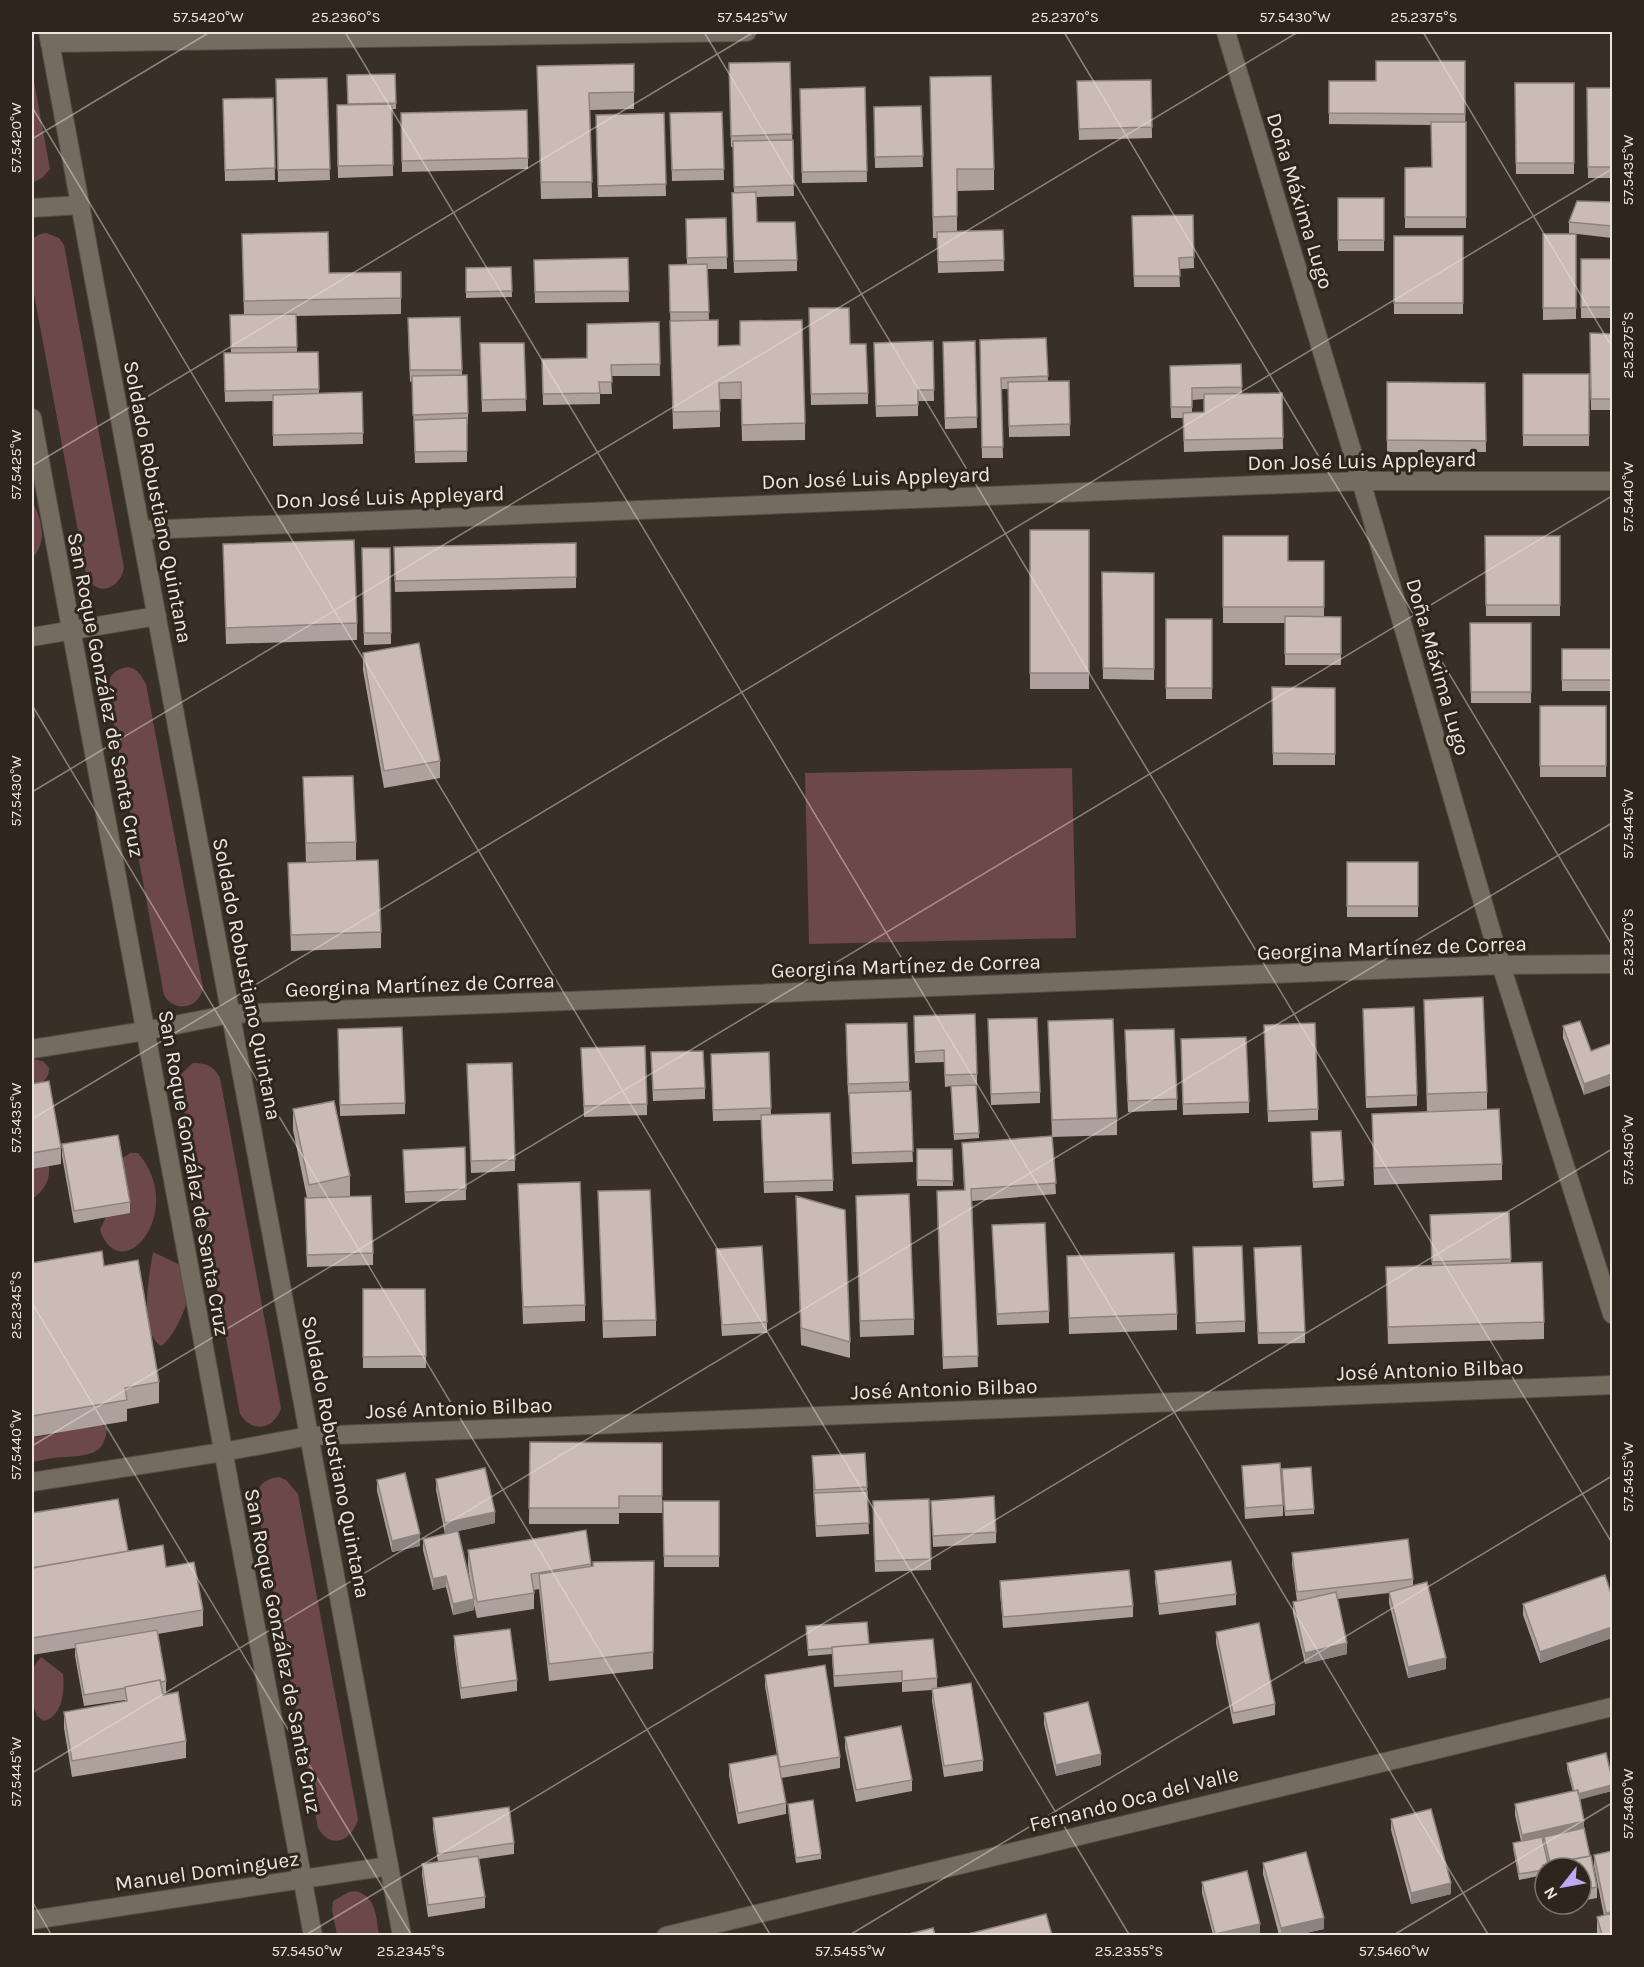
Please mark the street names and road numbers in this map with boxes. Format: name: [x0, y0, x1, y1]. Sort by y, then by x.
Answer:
street label: Doña Máxima Lugo: [1262, 110, 1338, 292]
street label: Soldado Robustiano Quintana: [119, 359, 197, 645]
street label: Don José Luis Appleyard: [1247, 447, 1477, 475]
street label: Don José Luis Appleyard: [761, 462, 991, 494]
street label: Don José Luis Appleyard: [275, 481, 505, 513]
street label: San Roque González de Santa Cruz: [63, 530, 149, 860]
street label: Doña Máxima Lugo: [1401, 576, 1475, 758]
street label: Soldado Robustiano Quintana: [208, 836, 286, 1122]
street label: Georgina Martínez de Correa: [1257, 931, 1527, 965]
street label: Georgina Martínez de Correa: [771, 949, 1041, 983]
street label: Georgina Martínez de Correa: [285, 968, 555, 1002]
street label: San Roque González de Santa Cruz: [153, 1008, 235, 1338]
street label: Soldado Robustiano Quintana: [297, 1314, 375, 1600]
street label: José Antonio Bilbao: [1336, 1355, 1524, 1385]
street label: José Antonio Bilbao: [850, 1374, 1038, 1404]
street label: José Antonio Bilbao: [365, 1393, 553, 1423]
street label: San Roque González de Santa Cruz: [240, 1486, 326, 1816]
street label: Fernando Oca del Valle: [1027, 1761, 1241, 1837]
street label: Manuel Dominguez: [113, 1846, 301, 1896]

